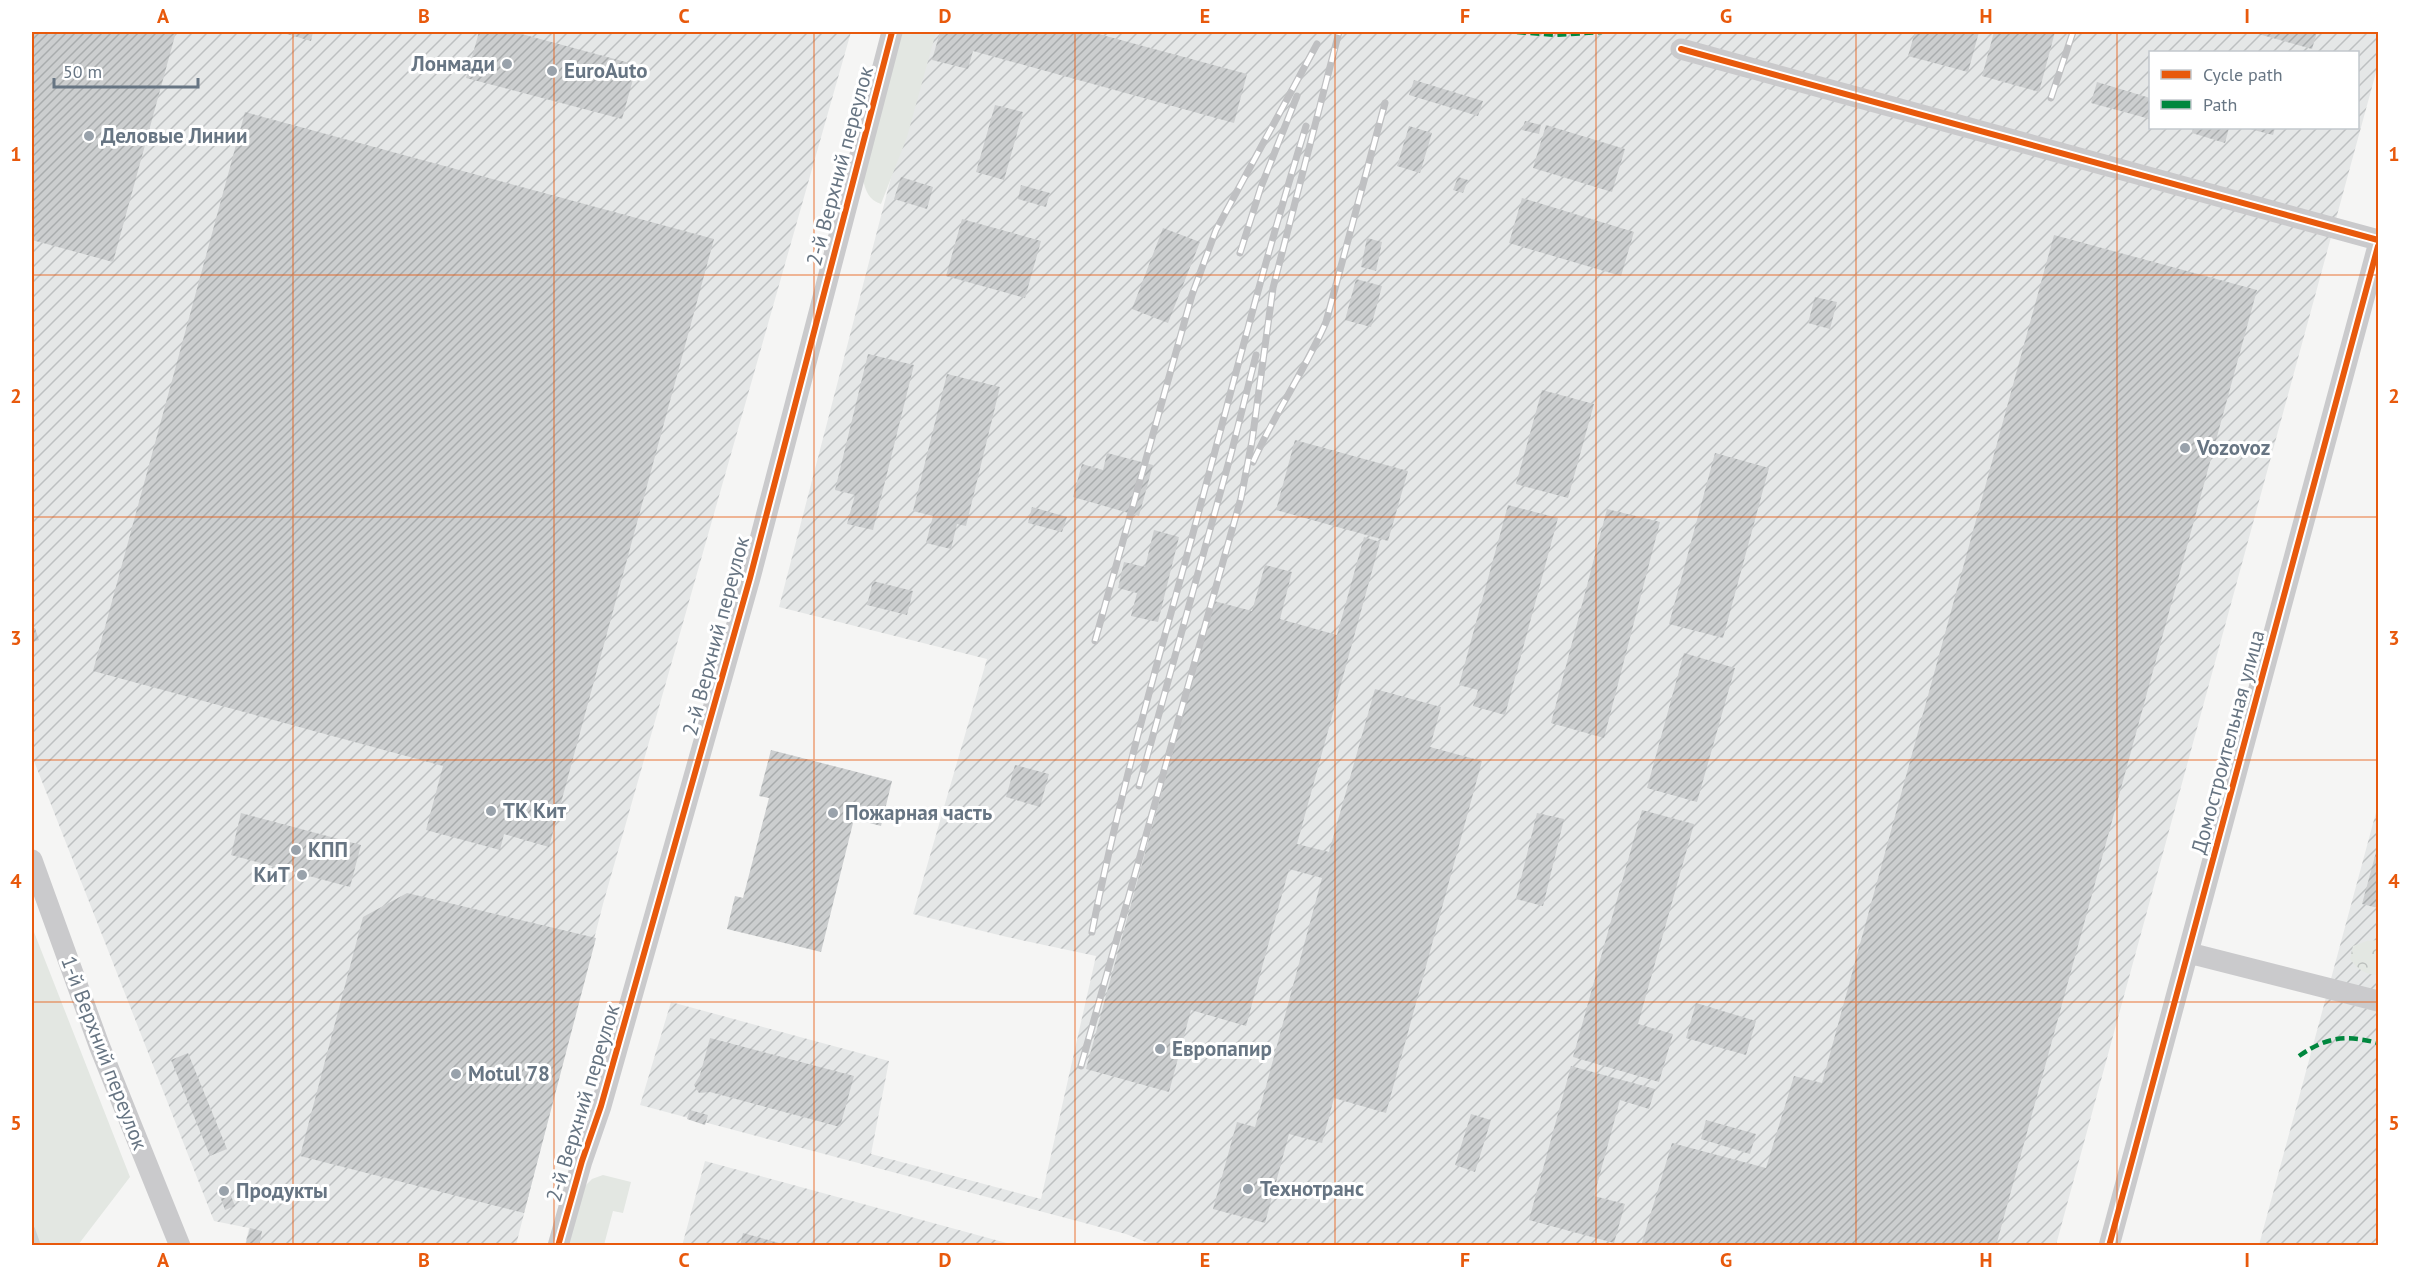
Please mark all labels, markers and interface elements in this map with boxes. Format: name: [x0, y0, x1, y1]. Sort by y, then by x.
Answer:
text: A: [157, 3, 170, 29]
text: B: [418, 3, 430, 29]
text: C: [678, 3, 690, 29]
text: D: [939, 3, 952, 29]
text: E: [1200, 3, 1210, 29]
text: F: [1460, 3, 1470, 29]
text: G: [1720, 3, 1732, 29]
text: H: [1979, 3, 1993, 29]
text: I: [2244, 3, 2250, 29]
place label: Лонмади: [411, 50, 495, 77]
scale bar: [54, 51, 198, 89]
legend: [2149, 51, 2359, 129]
marker: Лонмади: [500, 57, 514, 71]
place label: EuroAuto: [564, 57, 647, 84]
text: 50 m: [63, 60, 102, 83]
street label: 2-й Верхний переулок: [800, 63, 879, 269]
text: Cycle path: [2203, 63, 2283, 86]
marker: EuroAuto: [545, 64, 559, 78]
text: Path: [2203, 93, 2237, 116]
place label: Деловые Линии: [101, 122, 247, 149]
marker: Деловые Линии: [82, 129, 96, 143]
text: 1: [10, 141, 22, 167]
text: 1: [2388, 141, 2400, 167]
text: 2: [10, 383, 22, 409]
text: 2: [2388, 383, 2400, 409]
place label: Vozovoz: [2196, 434, 2270, 461]
marker: Vozovoz: [2178, 441, 2192, 455]
street label: 2-й Верхний переулок: [676, 533, 755, 739]
text: 3: [10, 625, 22, 651]
text: 3: [2388, 625, 2400, 651]
street label: Домостроительная улица: [2185, 627, 2270, 857]
place label: ТК Кит: [503, 797, 566, 824]
place label: Пожарная часть: [845, 799, 992, 826]
marker: ТК Кит: [484, 804, 498, 818]
marker: Пожарная часть: [826, 806, 840, 820]
place label: КПП: [308, 836, 348, 863]
marker: КПП: [289, 843, 303, 857]
place label: КиТ: [254, 861, 290, 888]
text: 4: [10, 868, 22, 894]
marker: КиТ: [295, 868, 309, 882]
text: 4: [2388, 868, 2400, 894]
street label: 1-й Верхний переулок: [55, 952, 154, 1154]
street label: 2-й Верхний переулок: [540, 1001, 625, 1205]
place label: Европапир: [1172, 1035, 1272, 1062]
marker: Европапир: [1153, 1042, 1167, 1056]
place label: Motul 78: [468, 1060, 550, 1087]
marker: Motul 78: [449, 1067, 463, 1081]
text: 5: [10, 1110, 22, 1136]
text: 5: [2388, 1110, 2400, 1136]
place label: Технотранс: [1260, 1175, 1364, 1202]
place label: Продукты: [236, 1177, 328, 1204]
marker: Технотранс: [1241, 1182, 1255, 1196]
marker: Продукты: [217, 1184, 231, 1198]
text: A: [157, 1247, 170, 1273]
text: B: [418, 1247, 430, 1273]
text: C: [678, 1247, 690, 1273]
text: D: [939, 1247, 952, 1273]
text: E: [1200, 1247, 1210, 1273]
text: F: [1460, 1247, 1470, 1273]
text: G: [1720, 1247, 1732, 1273]
text: H: [1979, 1247, 1993, 1273]
text: I: [2244, 1247, 2250, 1273]

